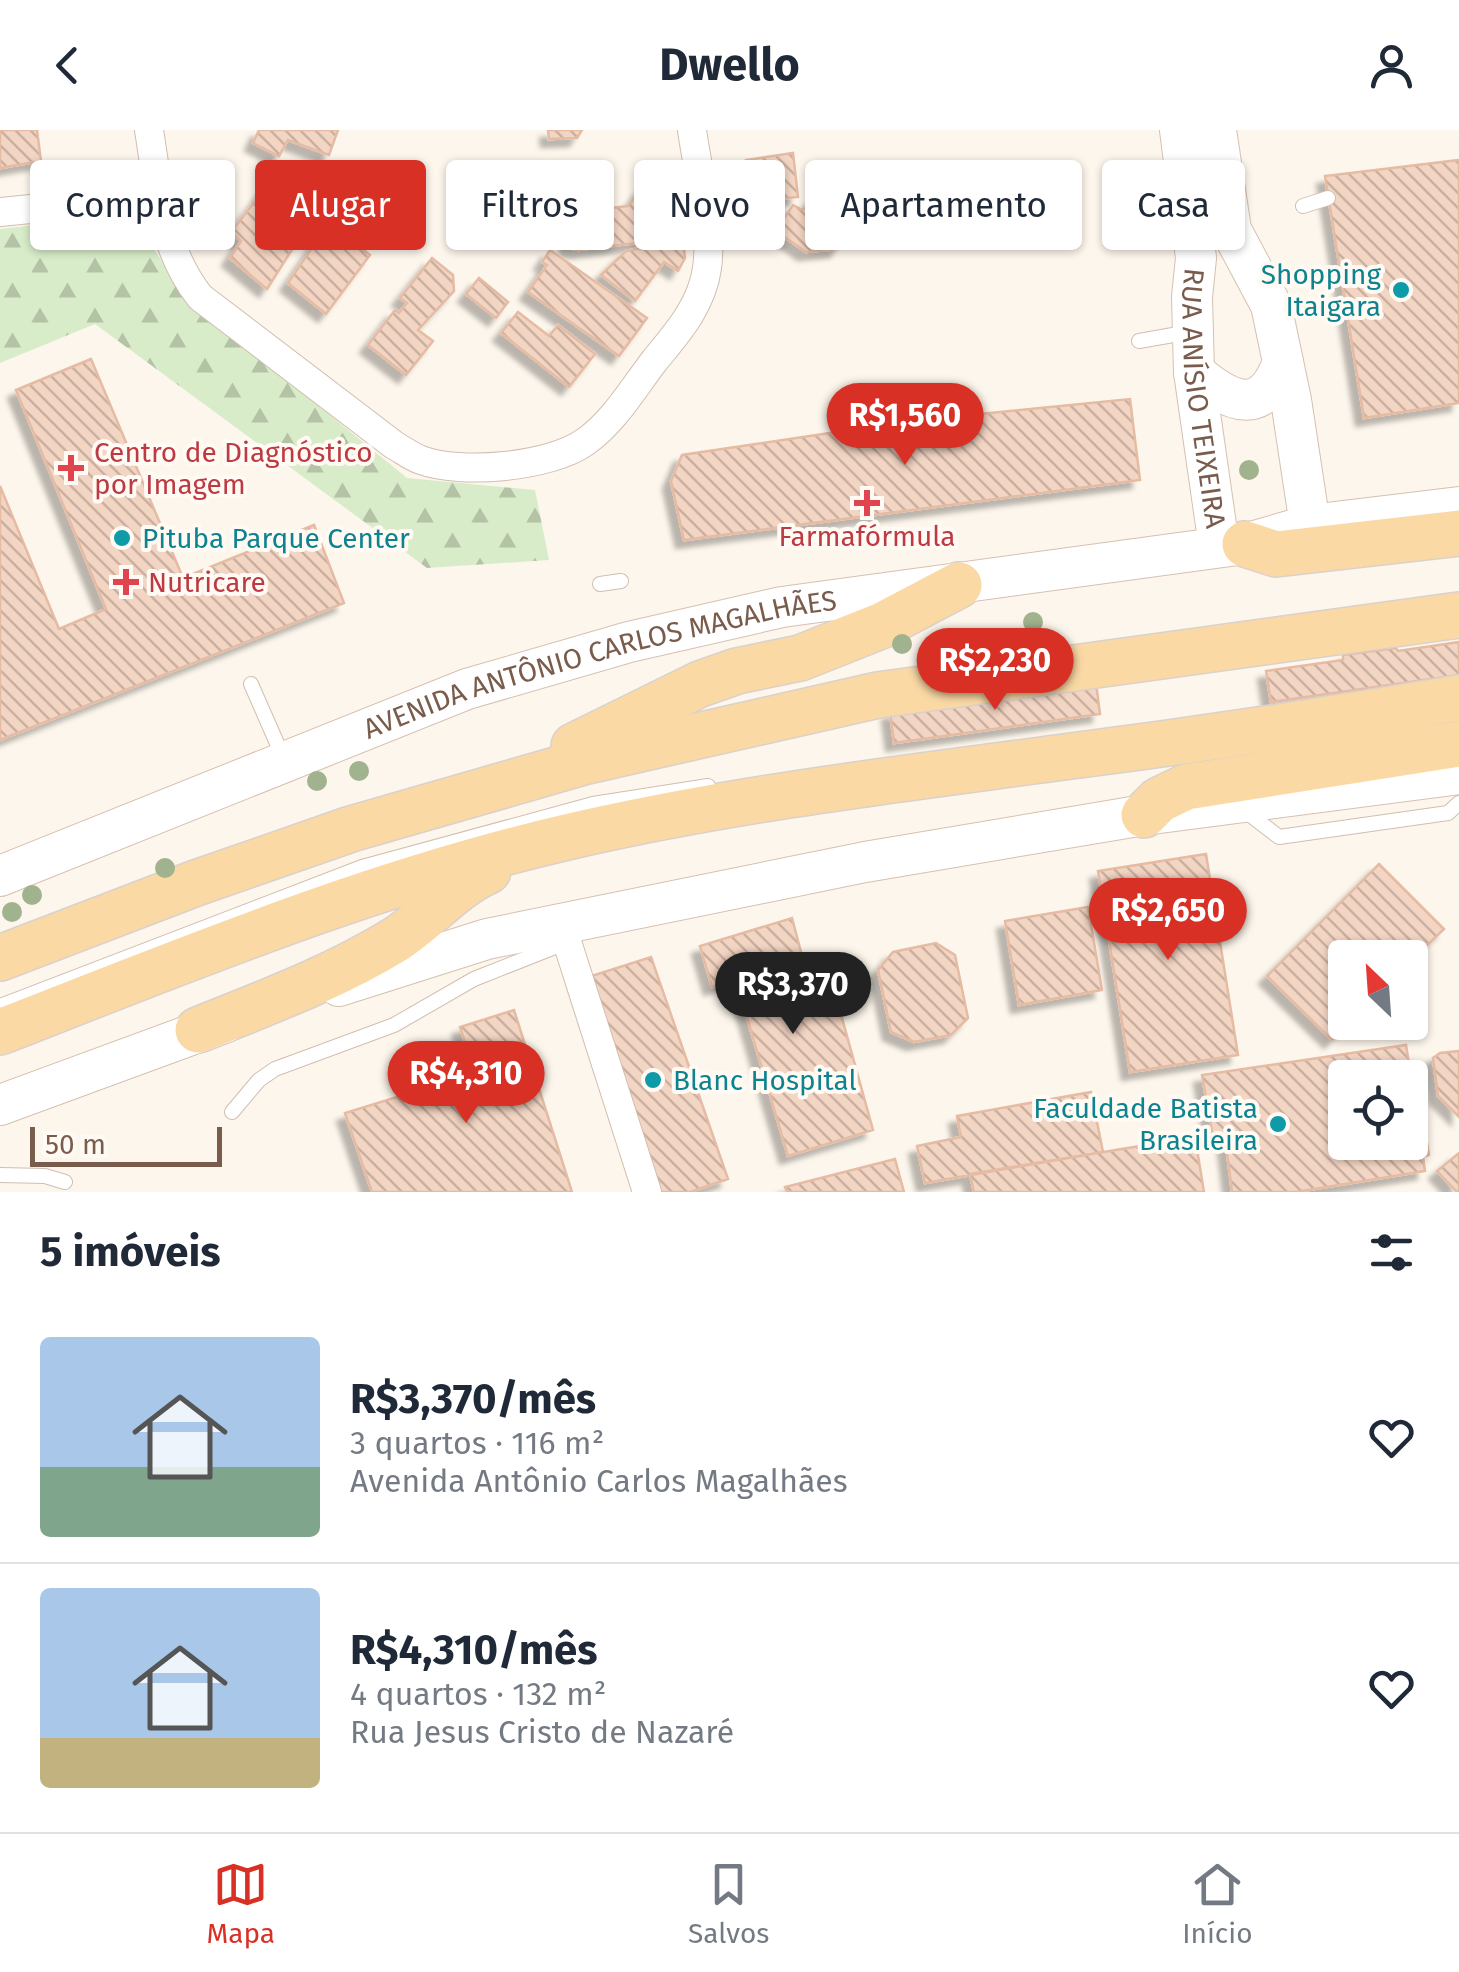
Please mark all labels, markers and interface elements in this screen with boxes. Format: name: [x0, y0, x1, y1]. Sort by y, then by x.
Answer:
icon: back: [40, 38, 95, 93]
text: Dwello: [659, 38, 800, 92]
icon: person: [1364, 38, 1419, 93]
chip: Comprar: [30, 160, 235, 250]
chip: Alugar: [255, 160, 426, 250]
chip: Filtros: [446, 160, 614, 250]
chip: Novo: [634, 160, 785, 250]
chip: Apartamento: [805, 160, 1082, 250]
chip: Casa: [1102, 160, 1245, 250]
place label: Shopping Itaigara: [1261, 258, 1381, 323]
street label: RUA ANÍSIO TEIXEIRA: [1174, 267, 1232, 530]
marker: Shopping Itaigara: [1390, 279, 1412, 301]
pin: R$1,560: [813, 383, 997, 468]
text: R$1,560: [849, 396, 961, 434]
place label: Centro de Diagnóstico por Imagem: [94, 436, 373, 501]
marker: Centro de Diagnóstico por Imagem: [58, 455, 84, 481]
marker: Farmafórmula: [856, 492, 878, 514]
place label: Farmafórmula: [778, 520, 956, 553]
place label: Pituba Parque Center: [142, 522, 410, 555]
marker: Pituba Parque Center: [111, 527, 133, 549]
place label: Nutricare: [148, 566, 266, 599]
marker: Nutricare: [113, 569, 139, 595]
street label: AVENIDA ANTÔNIO CARLOS MAGALHÃES: [358, 584, 839, 746]
pin: R$2,230: [903, 628, 1087, 713]
text: R$2,230: [939, 641, 1051, 679]
pin: R$2,650: [1076, 878, 1260, 963]
text: R$2,650: [1111, 891, 1225, 929]
north arrow: [1328, 940, 1428, 1040]
map controls: [1328, 940, 1428, 1160]
pin: R$3,370: [701, 952, 885, 1037]
text: R$3,370: [737, 965, 849, 1003]
pin: R$4,310: [374, 1041, 558, 1126]
text: R$4,310: [410, 1054, 522, 1092]
button: locate: [1328, 1060, 1428, 1160]
place label: Blanc Hospital: [673, 1064, 857, 1097]
marker: Blanc Hospital: [642, 1069, 664, 1091]
place label: Faculdade Batista Brasileira: [1033, 1092, 1258, 1157]
marker: Faculdade Batista Brasileira: [1267, 1113, 1289, 1135]
scale bar: [30, 1122, 222, 1166]
text: 50 m: [45, 1128, 106, 1161]
icon: filters: [1364, 1225, 1419, 1280]
text: 5 imóveis: [40, 1227, 221, 1277]
text: R$3,370/mês: [350, 1374, 596, 1424]
icon: home: [120, 1377, 240, 1497]
icon: heart: [1364, 1410, 1419, 1465]
text: 3 quartos · 116 m²: [350, 1424, 604, 1462]
text: Avenida Antônio Carlos Magalhães: [350, 1462, 848, 1500]
text: R$4,310/mês: [350, 1625, 598, 1675]
icon: home: [120, 1628, 240, 1748]
icon: heart: [1364, 1661, 1419, 1716]
text: 4 quartos · 132 m²: [350, 1675, 606, 1713]
text: Rua Jesus Cristo de Nazaré: [350, 1713, 734, 1751]
tab: Mapa: [206, 1857, 275, 1950]
tab: Salvos: [688, 1857, 769, 1950]
tab: Início: [1182, 1857, 1253, 1950]

